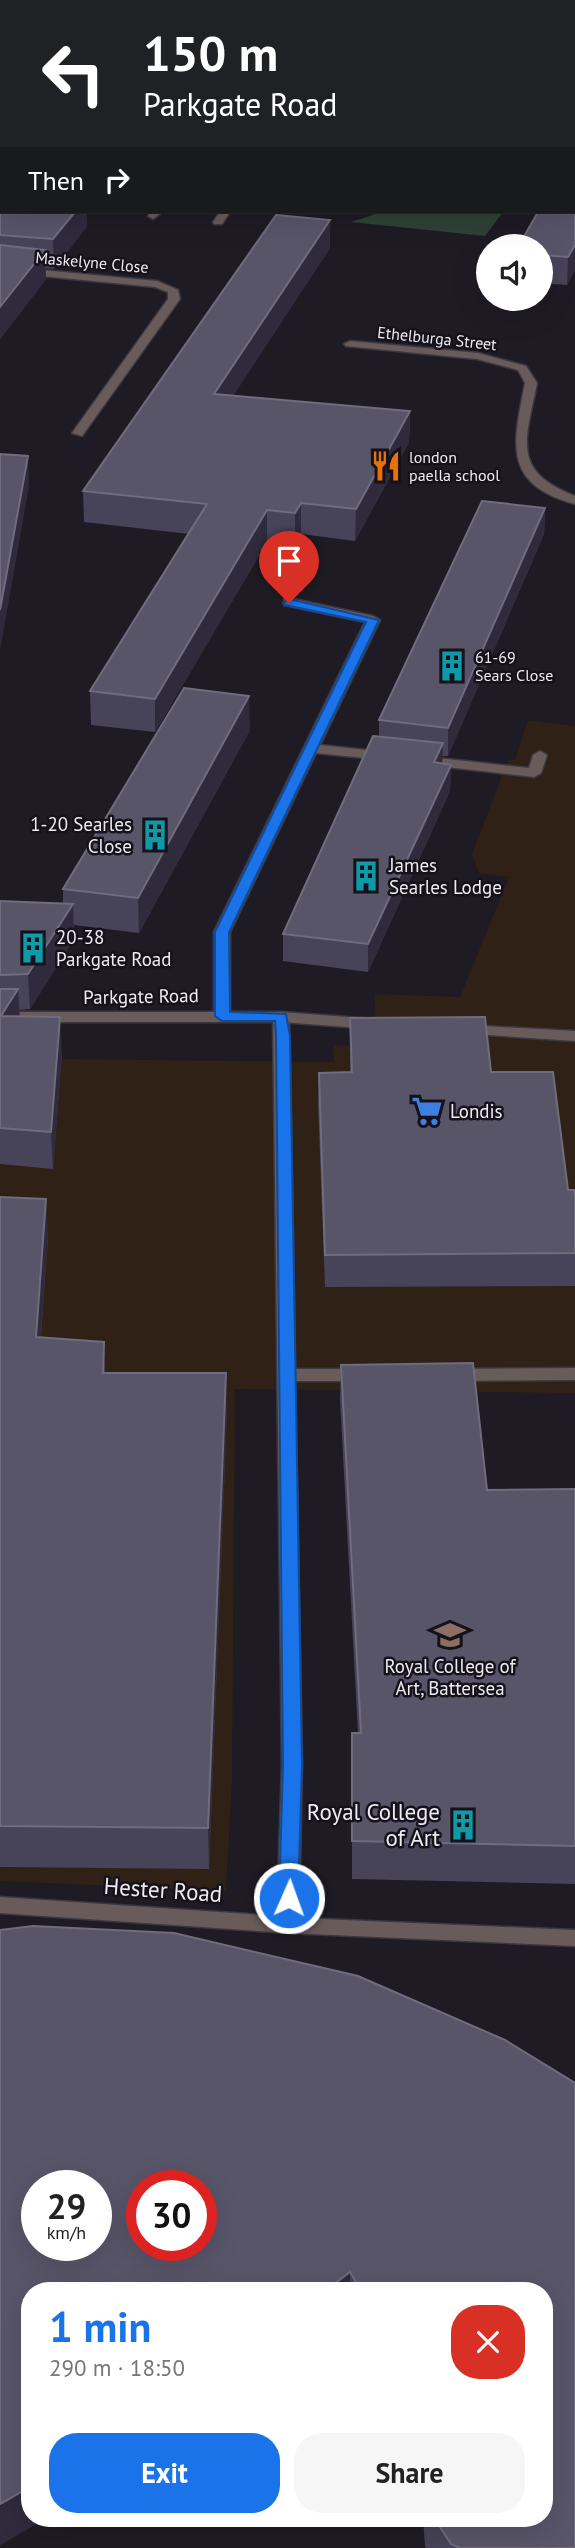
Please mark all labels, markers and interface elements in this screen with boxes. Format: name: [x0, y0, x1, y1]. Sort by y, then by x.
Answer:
text: 150 m: [143, 21, 278, 85]
icon: left: [28, 28, 119, 119]
text: Parkgate Road: [143, 83, 338, 125]
icon: right: [98, 161, 136, 199]
text: Then: [28, 164, 84, 197]
map controls: [476, 234, 553, 311]
button: sound: [476, 234, 553, 311]
street label: Maskelyne Close: [35, 247, 149, 277]
street label: Ethelburga Street: [376, 322, 498, 354]
place label: london paella school: [409, 447, 500, 485]
restaurant icon: london paella school: [369, 449, 403, 483]
pin: [259, 531, 319, 603]
icon: arrive: [270, 542, 308, 580]
place label: 61-69 Sears Close: [475, 647, 553, 685]
building icon: 61-69 Sears Close: [435, 649, 469, 683]
place label: 1-20 Searles Close: [30, 812, 132, 858]
building icon: 1-20 Searles Close: [138, 818, 172, 852]
place label: James Searles Lodge: [388, 853, 502, 899]
building icon: James Searles Lodge: [349, 859, 383, 893]
place label: 20-38 Parkgate Road: [56, 925, 172, 971]
building icon: 20-38 Parkgate Road: [16, 931, 50, 965]
street label: Parkgate Road: [83, 983, 199, 1009]
supermarket icon: Londis: [410, 1094, 444, 1128]
place label: Londis: [450, 1099, 503, 1123]
school or university icon: Royal College of Art, Battersea: [433, 1618, 467, 1652]
place label: Royal College of Art, Battersea: [384, 1654, 516, 1700]
place label: Royal College of Art: [307, 1797, 440, 1852]
building icon: Royal College of Art: [446, 1808, 480, 1842]
position arrow: [252, 1861, 326, 1935]
street label: Hester Road: [103, 1871, 223, 1908]
speed limit sign: 30: [126, 2170, 217, 2261]
text: 29: [47, 2183, 86, 2229]
text: km/h: [47, 2221, 86, 2244]
text: 1 min: [49, 2299, 151, 2354]
button: close: [451, 2305, 525, 2379]
text: 290 m · 18:50: [49, 2353, 185, 2382]
button: Exit: [49, 2433, 280, 2513]
button: Share: [294, 2433, 525, 2513]

